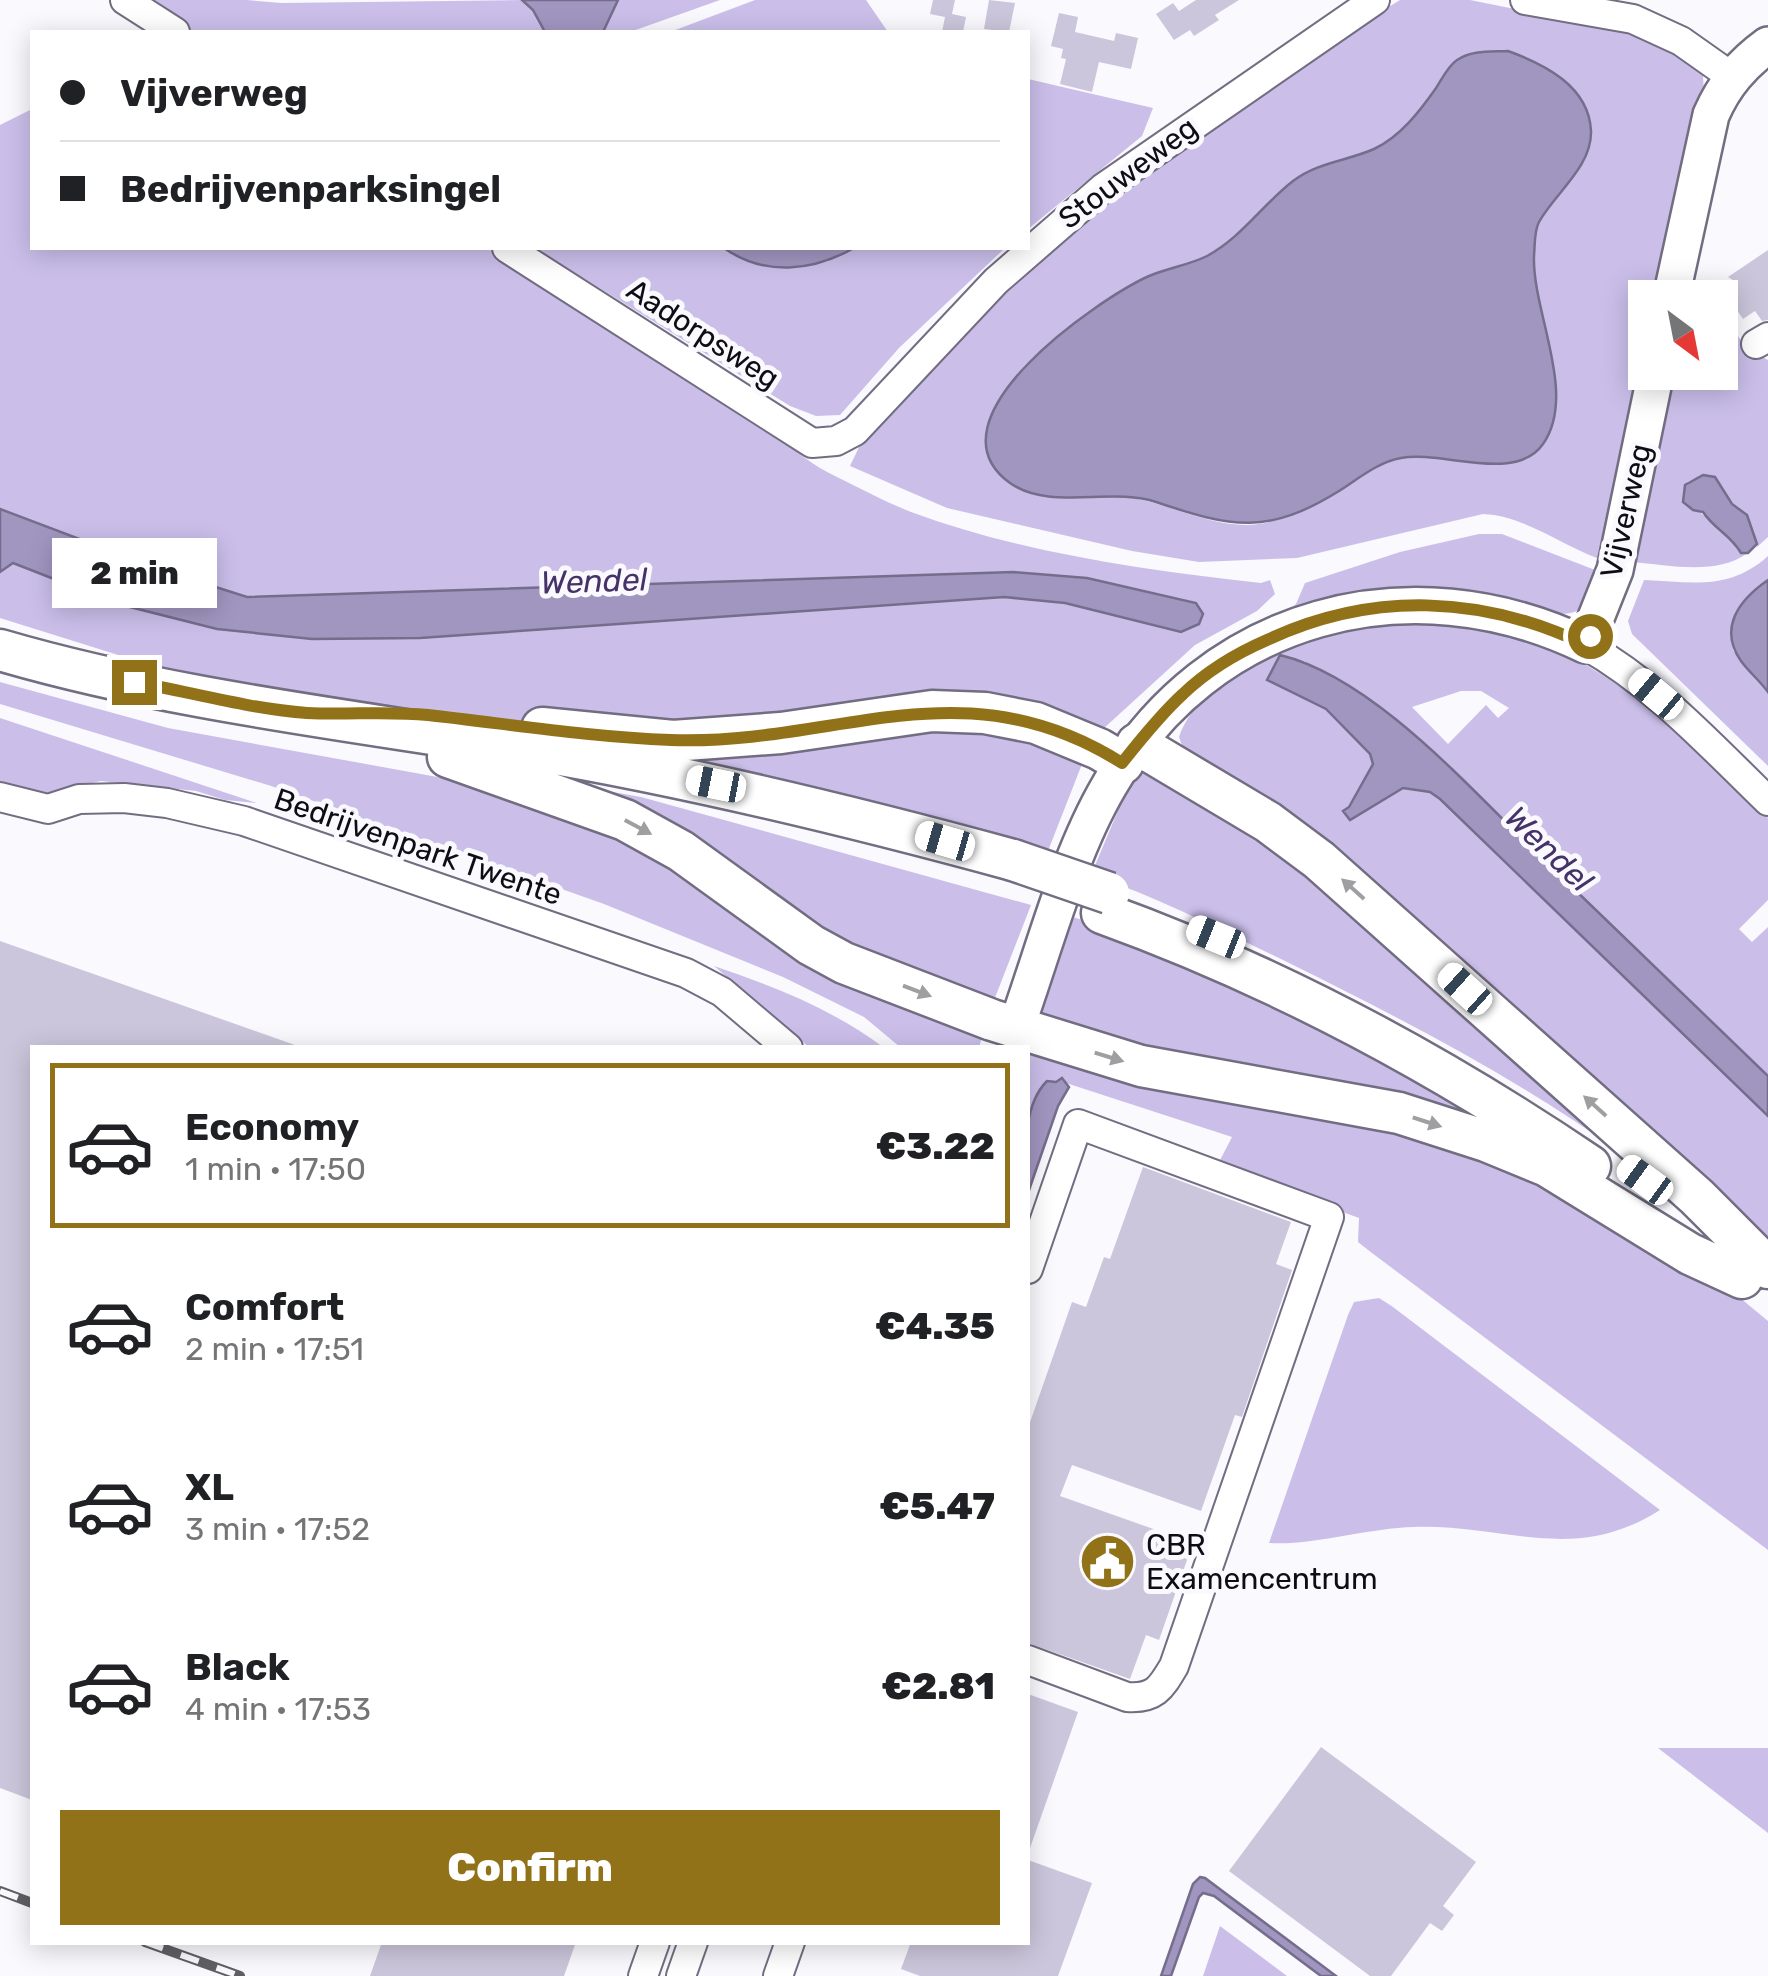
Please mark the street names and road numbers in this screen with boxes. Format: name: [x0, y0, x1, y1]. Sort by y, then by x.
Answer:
street label: Stouweweg: [1052, 109, 1204, 237]
street label: Aadorpsweg: [620, 271, 786, 397]
street label: Vijverweg: [1593, 440, 1659, 582]
street label: Bedrijvenpark Twente: [269, 781, 567, 913]

